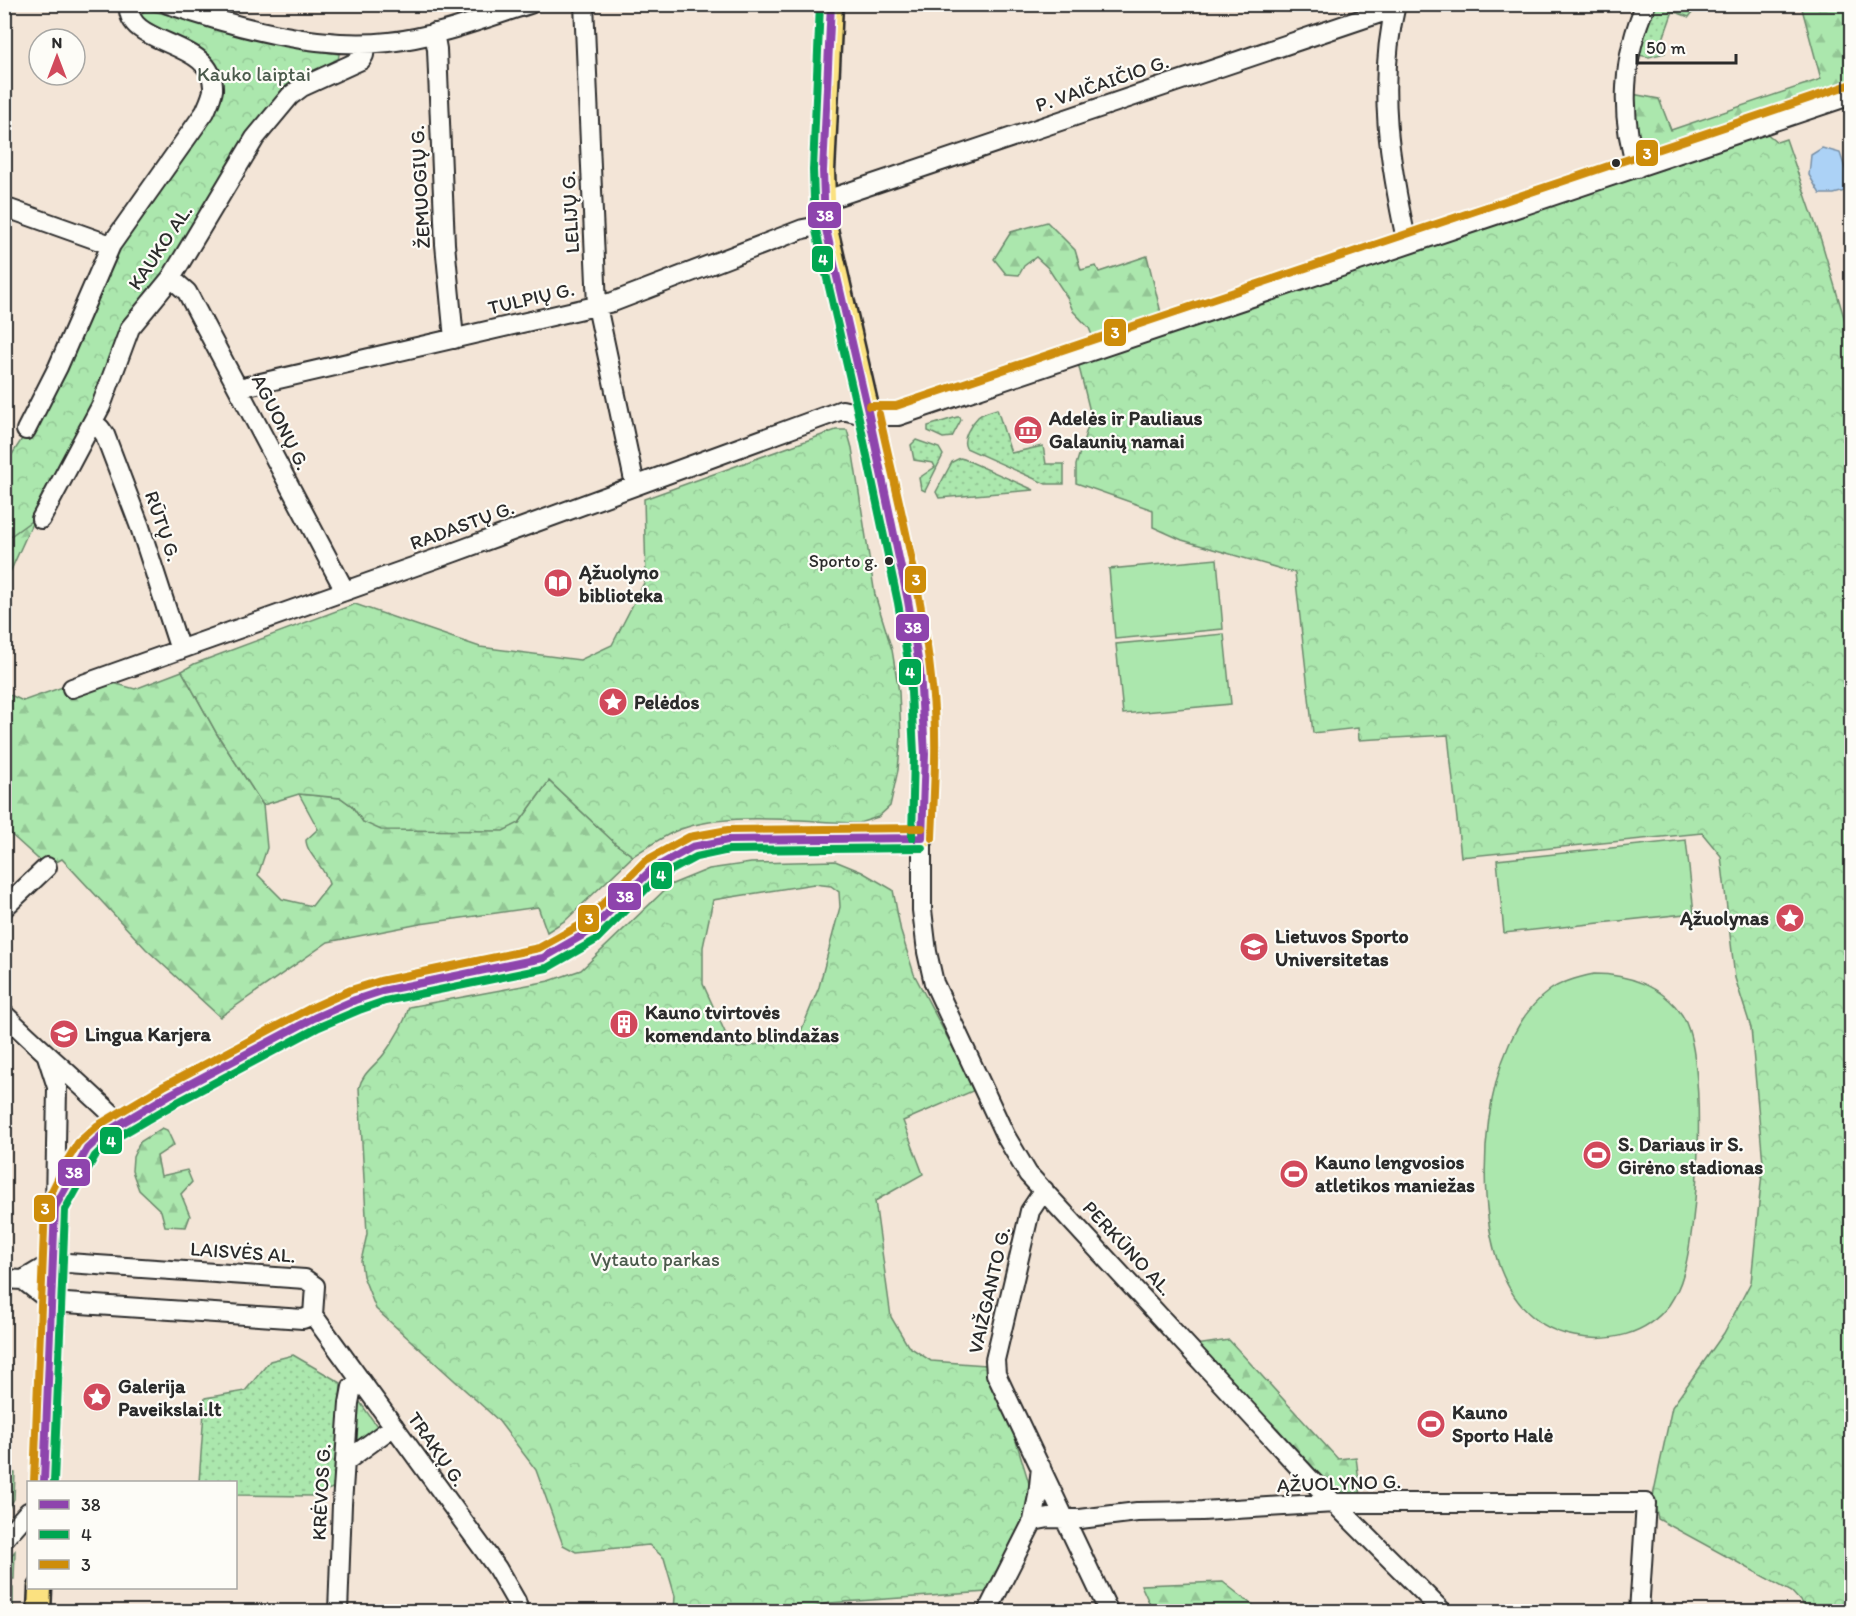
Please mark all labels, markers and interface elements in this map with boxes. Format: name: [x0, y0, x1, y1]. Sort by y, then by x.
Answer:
north arrow: [27, 27, 87, 87]
scale bar: [1637, 27, 1736, 65]
text: N: [52, 33, 62, 52]
text: 50 m: [1646, 37, 1686, 59]
street label: P. VAIČAIČIO G.: [1032, 49, 1172, 117]
park label: Kauko laiptai: [197, 62, 311, 86]
street label: ŽEMUOGIŲ G.: [405, 125, 435, 249]
line badge: 3: [1635, 139, 1659, 167]
text: 3: [1643, 144, 1652, 163]
unlabelled marker: [1610, 157, 1622, 169]
street label: LELIJŲ G.: [556, 170, 584, 254]
street label: KAUKO AL.: [123, 200, 197, 294]
line badge: 38: [807, 201, 842, 229]
text: 38: [816, 206, 834, 225]
line badge: 4: [811, 245, 834, 273]
text: 4: [818, 250, 828, 269]
street label: TULPIŲ G.: [485, 276, 577, 320]
line badge: 3: [1103, 318, 1127, 347]
text: 3: [1111, 323, 1120, 342]
street label: AGUONŲ G.: [247, 370, 315, 474]
place label: Adelės ir Pauliaus Galaunių namai: [1048, 406, 1203, 454]
museum icon: Adelės ir Pauliaus Galaunių namai: [1012, 414, 1044, 446]
street label: RŪTŲ G.: [140, 488, 186, 564]
street label: RADASTŲ G.: [407, 495, 517, 555]
place label: Sporto g.: [809, 550, 878, 572]
marker: Sporto g.: [883, 555, 895, 567]
place label: Ąžuolyno biblioteka: [578, 560, 663, 607]
line badge: 3: [904, 565, 927, 594]
library icon: Ąžuolyno biblioteka: [542, 567, 574, 599]
text: 3: [912, 570, 921, 589]
line badge: 38: [895, 613, 930, 642]
text: 38: [904, 618, 922, 637]
line badge: 4: [898, 658, 922, 686]
text: 4: [905, 663, 915, 682]
place icon: Pelėdos: [597, 686, 629, 718]
place label: Pelėdos: [634, 690, 699, 714]
line badge: 4: [650, 861, 673, 890]
text: 4: [656, 866, 666, 885]
line badge: 38: [607, 882, 642, 911]
text: 38: [616, 887, 634, 906]
place icon: Ąžuolynas: [1774, 902, 1806, 934]
line badge: 3: [577, 904, 600, 933]
place label: Ąžuolynas: [1679, 906, 1769, 931]
text: 3: [585, 909, 594, 928]
place label: Lietuvos Sporto Universitetas: [1275, 924, 1409, 971]
school or university icon: Lietuvos Sporto Universitetas: [1238, 931, 1270, 963]
place label: Kauno tvirtovės komendanto blindažas: [645, 1000, 839, 1047]
building icon: Kauno tvirtovės komendanto blindažas: [608, 1008, 640, 1040]
school or university icon: Lingua Karjera: [48, 1018, 80, 1050]
place label: Lingua Karjera: [85, 1022, 212, 1047]
line badge: 4: [99, 1126, 123, 1155]
text: 4: [106, 1132, 116, 1151]
place label: S. Dariaus ir S. Girėno stadionas: [1618, 1132, 1763, 1179]
sports icon: S. Dariaus ir S. Girėno stadionas: [1581, 1139, 1613, 1171]
place label: Kauno lengvosios atletikos maniežas: [1315, 1150, 1475, 1197]
line badge: 38: [57, 1158, 91, 1187]
sports icon: Kauno lengvosios atletikos maniežas: [1278, 1158, 1310, 1190]
text: 38: [65, 1163, 83, 1182]
line badge: 3: [33, 1194, 56, 1223]
street label: PERKŪNO AL.: [1078, 1196, 1178, 1300]
text: 3: [41, 1199, 50, 1218]
street label: VAIŽGANTO G.: [963, 1224, 1015, 1356]
street label: LAISVĖS AL.: [189, 1236, 297, 1268]
park label: Vytauto parkas: [590, 1247, 720, 1271]
place label: Galerija Paveikslai.lt: [118, 1374, 222, 1421]
place icon: Galerija Paveikslai.lt: [81, 1381, 113, 1413]
place label: Kauno Sporto Halė: [1452, 1400, 1554, 1448]
street label: TRAKŲ G.: [403, 1407, 471, 1491]
sports icon: Kauno Sporto Halė: [1415, 1408, 1447, 1440]
street label: KRĖVOS G.: [306, 1443, 336, 1541]
street label: ĄŽUOLYNO G.: [1276, 1469, 1402, 1497]
legend: [27, 1481, 237, 1589]
text: 38: [81, 1494, 101, 1516]
text: 4: [81, 1524, 92, 1546]
text: 3: [81, 1554, 91, 1576]

